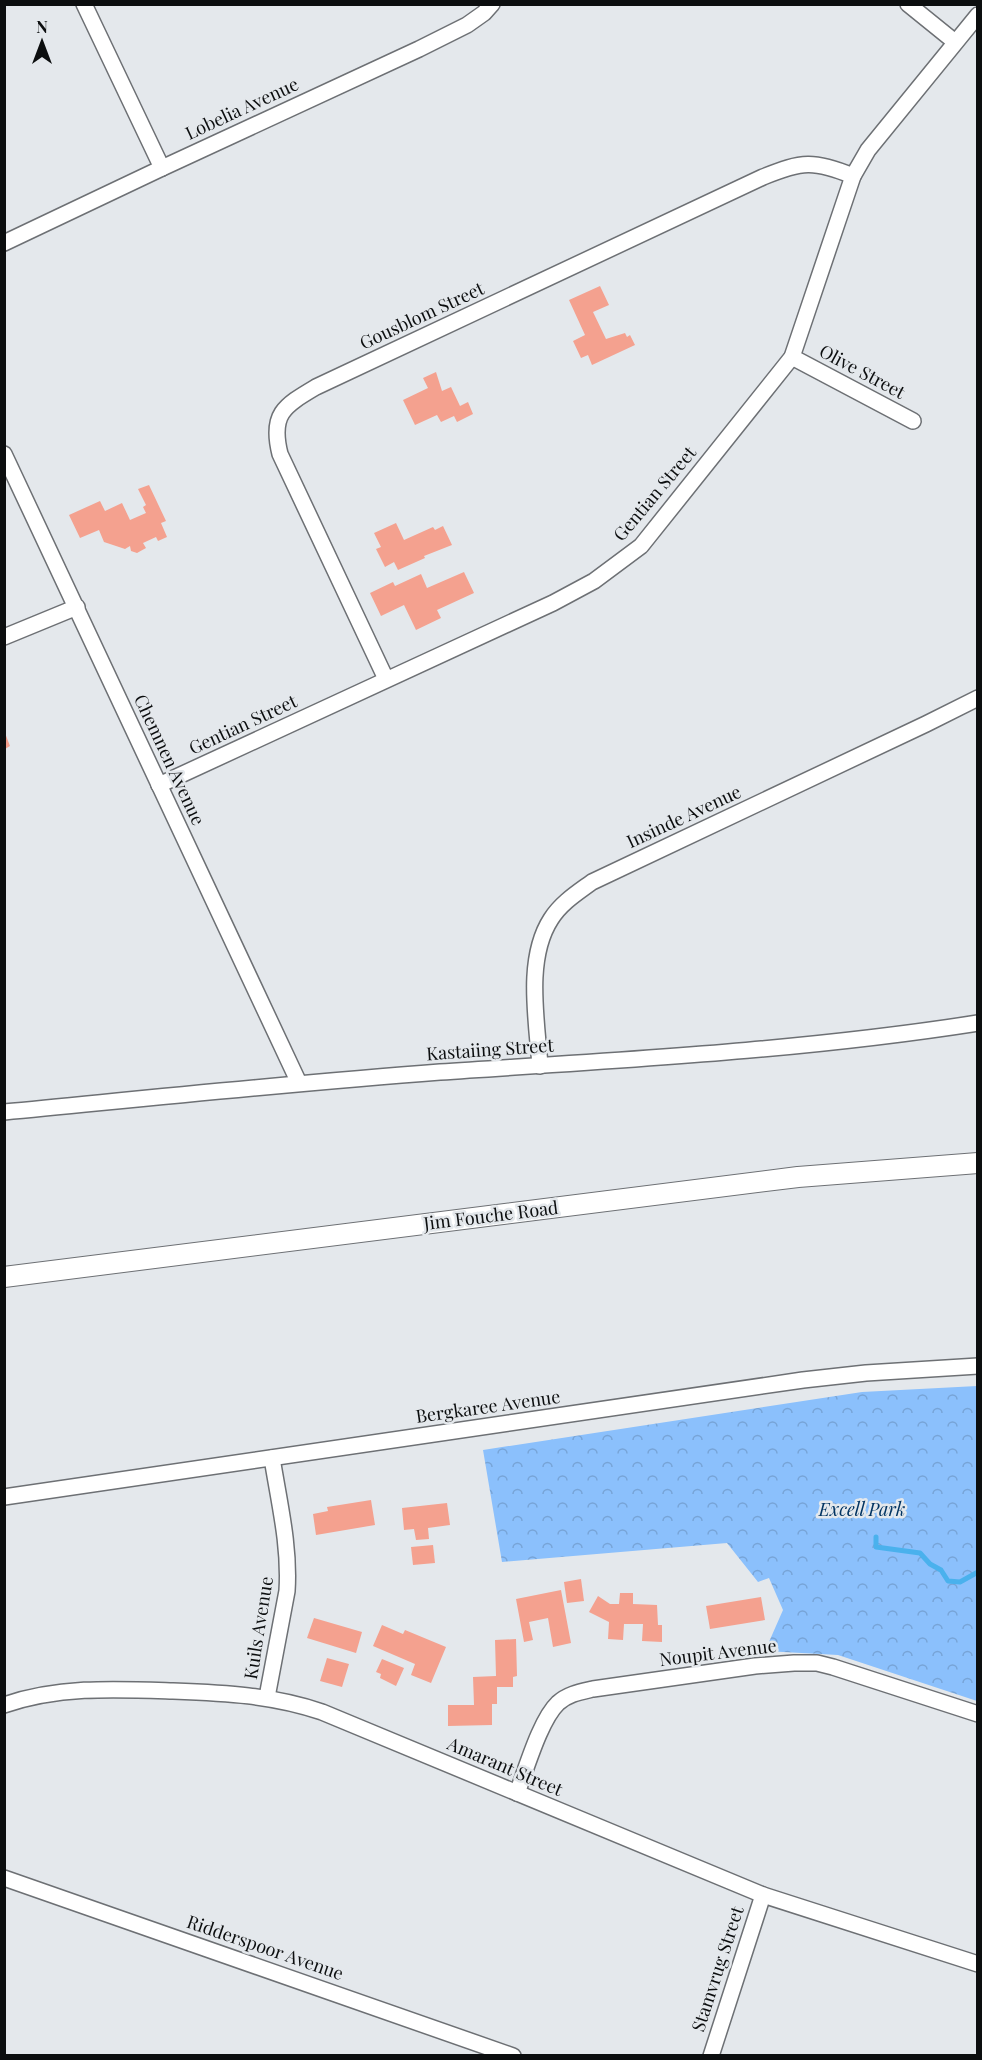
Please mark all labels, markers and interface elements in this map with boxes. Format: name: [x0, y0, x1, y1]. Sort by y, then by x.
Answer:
north arrow: [12, 12, 72, 72]
text: N: [36, 16, 48, 37]
street label: Lobelia Avenue: [181, 71, 302, 145]
street label: Gousblom Street: [356, 276, 488, 354]
street label: Olive Street: [815, 338, 910, 404]
street label: Gentian Street: [608, 440, 701, 546]
street label: Gentian Street: [185, 688, 301, 760]
street label: Chemnen Avenue: [129, 690, 211, 829]
street label: Insinde Avenue: [622, 779, 745, 853]
street label: Kastaiing Street: [425, 1033, 555, 1065]
street label: Jim Fouche Road: [421, 1195, 560, 1235]
street label: Bergkaree Avenue: [414, 1384, 562, 1428]
park label: Excell Park: [818, 1497, 905, 1521]
street label: Kuils Avenue: [238, 1575, 278, 1681]
street label: Noupit Avenue: [658, 1633, 778, 1671]
street label: Amarant Street: [443, 1731, 567, 1801]
street label: Stamvrug Street: [685, 1902, 749, 2034]
street label: Ridderspoor Avenue: [184, 1909, 347, 1985]

